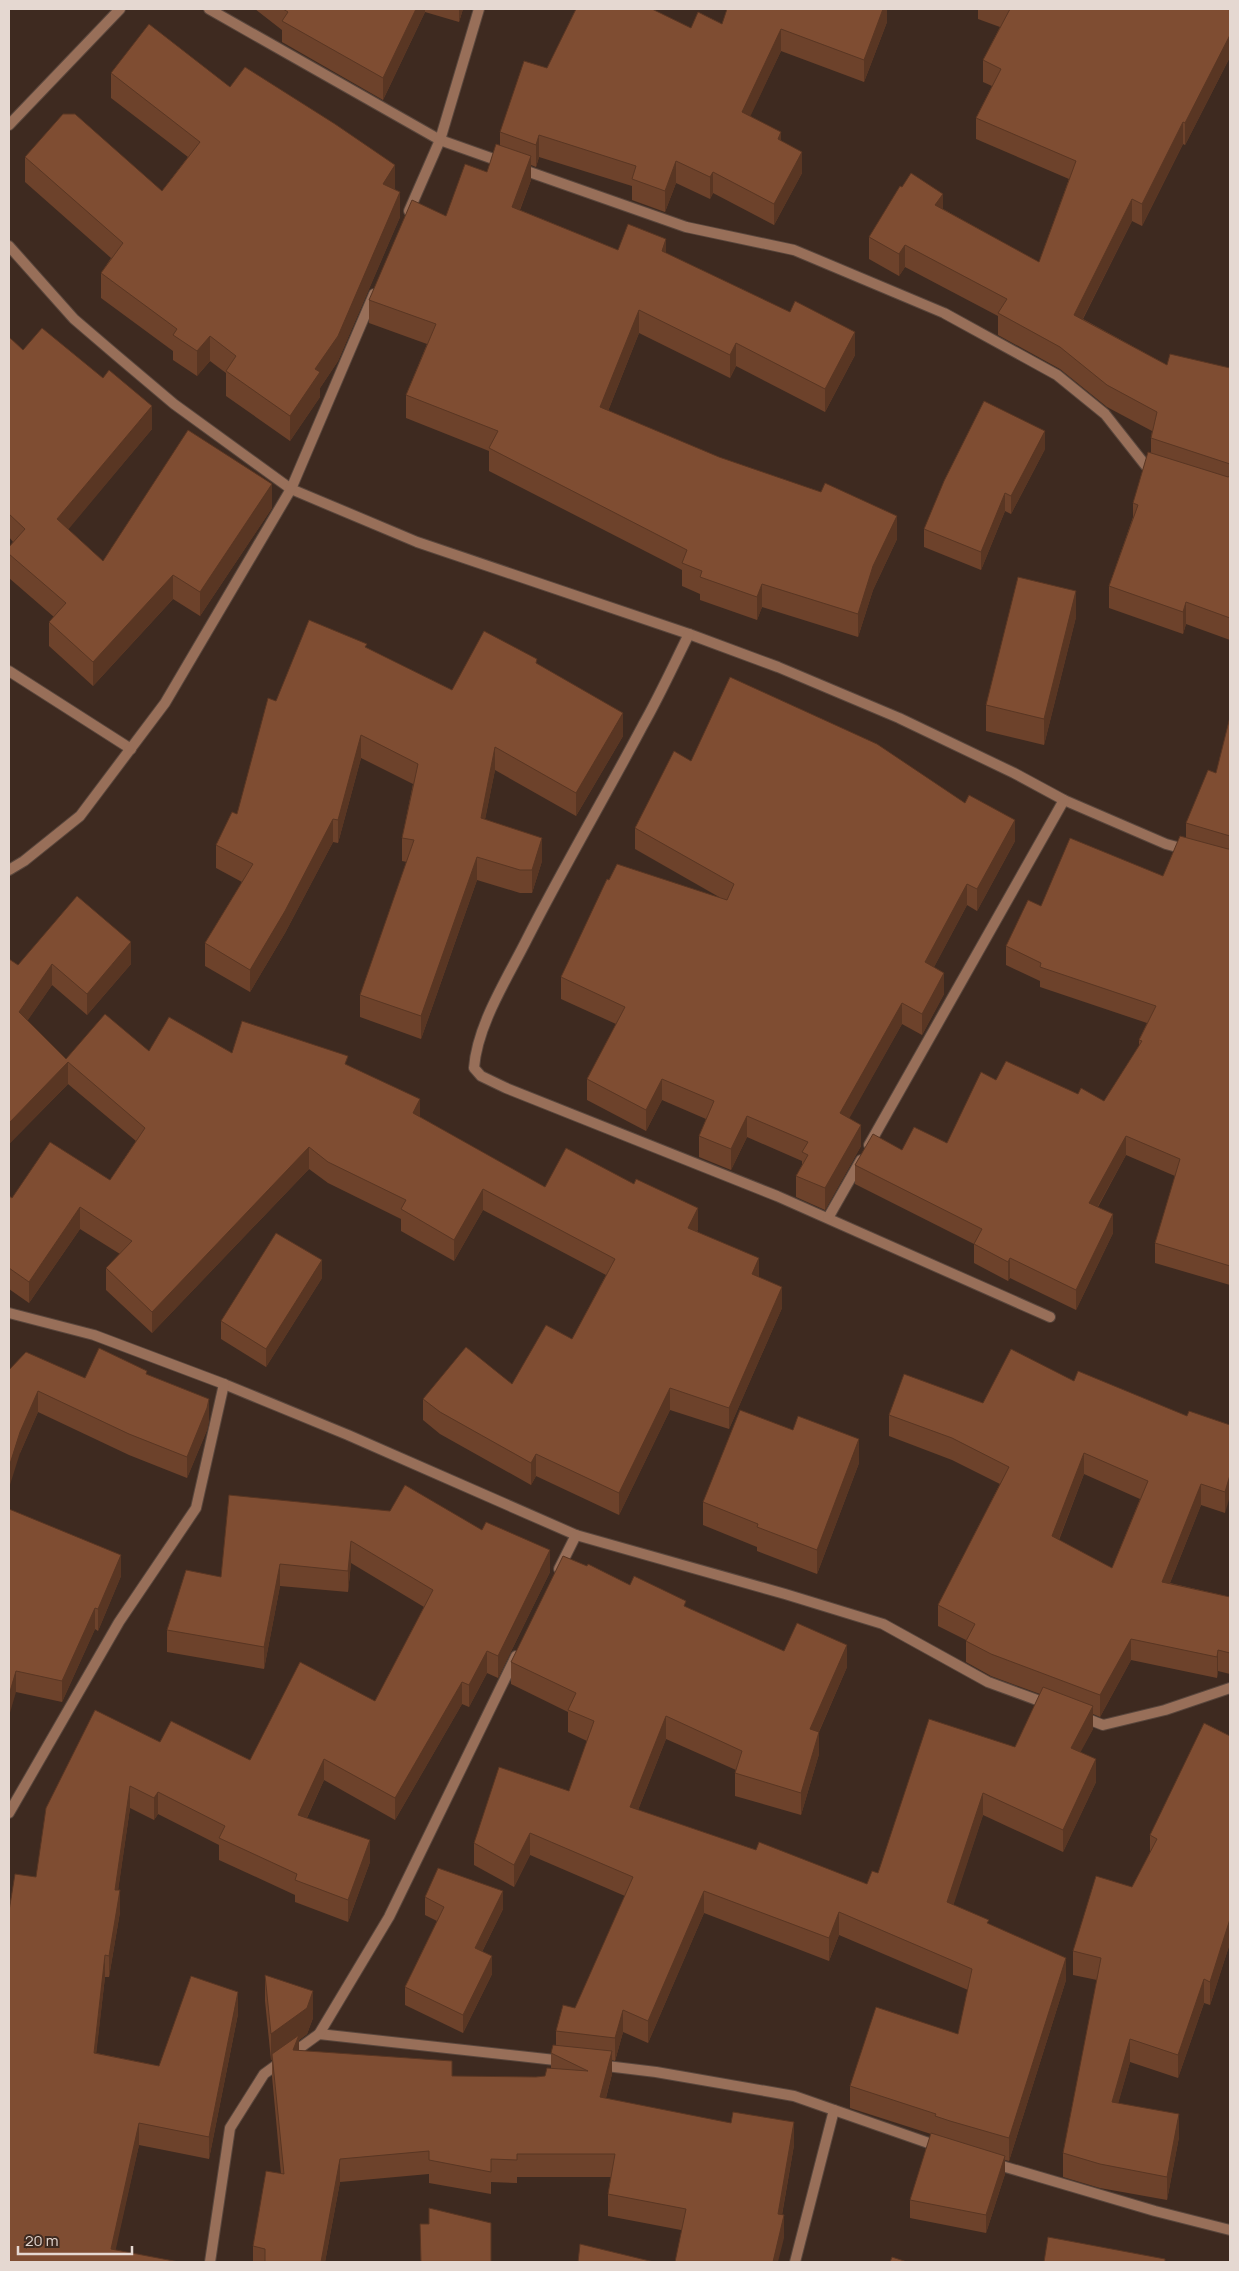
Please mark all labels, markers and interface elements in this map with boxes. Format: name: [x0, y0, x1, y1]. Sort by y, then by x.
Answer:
scale bar: [18, 2224, 131, 2256]
text: 20 m: [25, 2230, 58, 2251]

